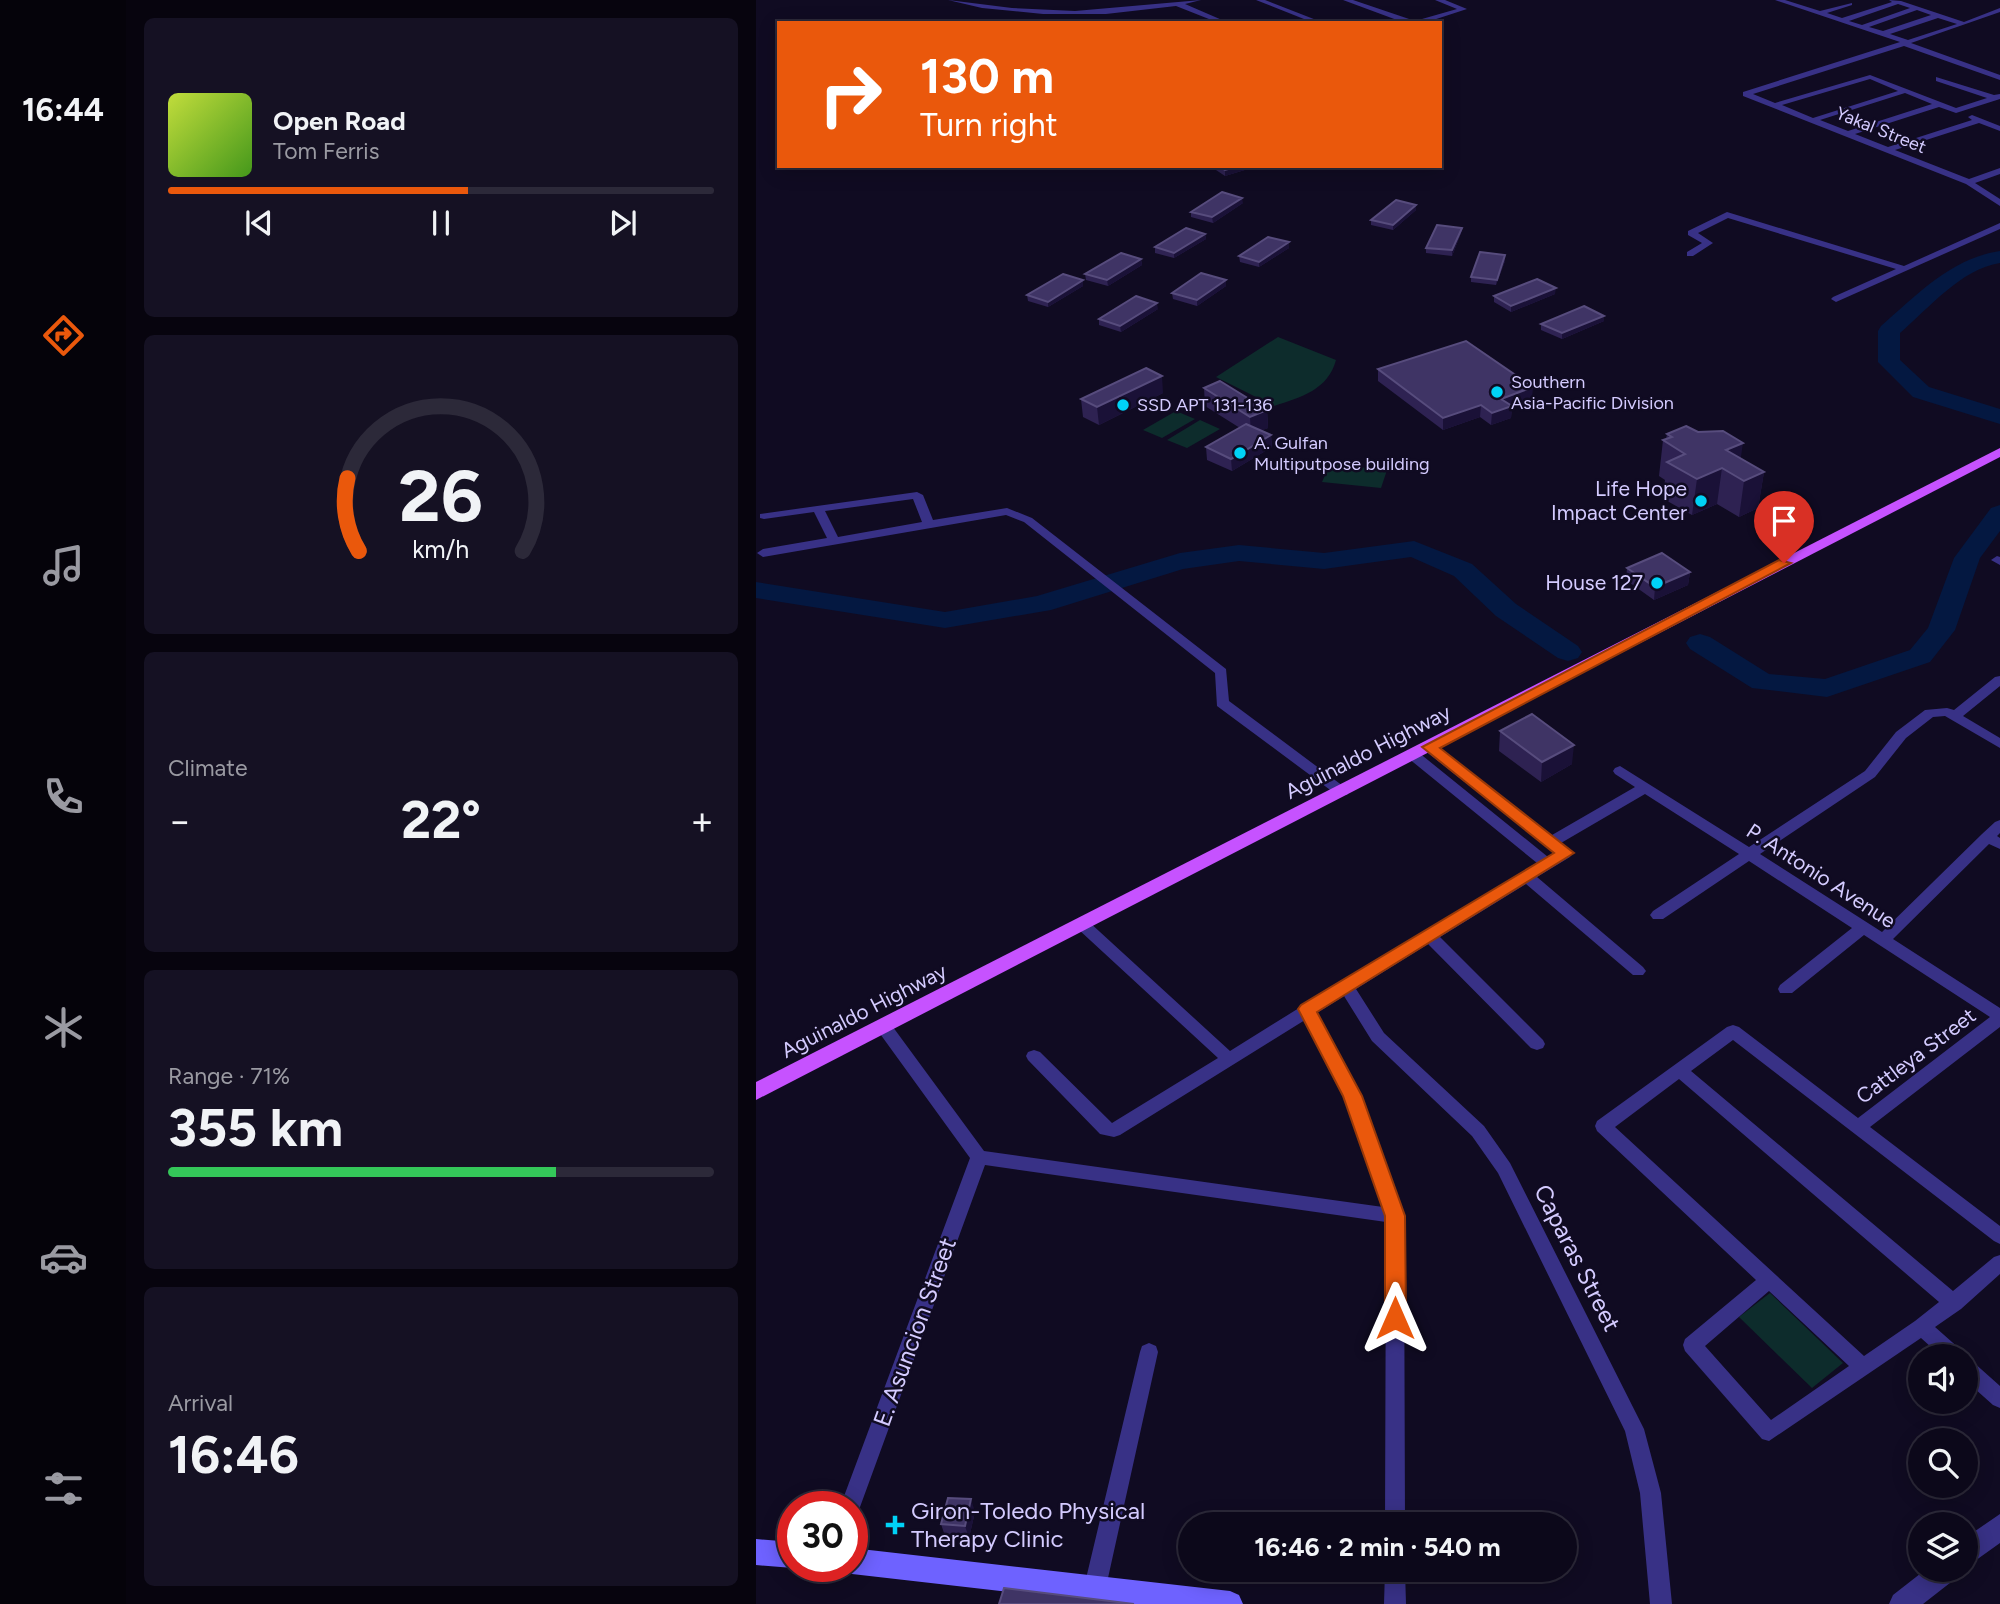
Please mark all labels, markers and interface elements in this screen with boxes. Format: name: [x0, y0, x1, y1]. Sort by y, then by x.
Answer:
text: 130 m: [920, 46, 1054, 105]
icon: right: [805, 49, 896, 140]
text: 16:44: [22, 91, 104, 129]
street label: Yakal Street: [1833, 102, 1930, 158]
text: Open Road: [273, 105, 406, 137]
text: Turn right: [920, 106, 1058, 144]
text: Tom Ferris: [273, 137, 379, 165]
icon: previous: [240, 204, 278, 242]
icon: pause: [422, 204, 460, 242]
icon: next: [604, 204, 642, 242]
icon: directions: [39, 311, 88, 360]
place label: Southern Asia-Pacific Division: [1511, 371, 1674, 414]
marker: Southern Asia-Pacific Division: [1489, 384, 1505, 400]
place label: SSD APT 131-136: [1137, 394, 1273, 416]
marker: SSD APT 131-136: [1115, 397, 1131, 413]
place label: A. Gulfan Multiputpose building: [1254, 432, 1430, 475]
marker: A. Gulfan Multiputpose building: [1232, 445, 1248, 461]
text: 26: [399, 452, 483, 539]
place label: Life Hope Impact Center: [1551, 476, 1687, 525]
pin: [1754, 491, 1814, 563]
marker: Life Hope Impact Center: [1693, 493, 1709, 509]
icon: arrive: [1765, 502, 1803, 540]
text: km/h: [412, 534, 470, 564]
icon: music: [39, 541, 88, 590]
place label: House 127: [1545, 570, 1643, 595]
marker: House 127: [1649, 575, 1665, 591]
street label: Aguinaldo Highway: [1281, 699, 1455, 804]
text: Climate: [168, 754, 247, 782]
icon: phone: [39, 772, 88, 821]
text: 22°: [401, 789, 481, 851]
text: −: [168, 798, 192, 844]
text: +: [690, 798, 714, 844]
street label: P. Antonio Avenue: [1742, 818, 1900, 933]
street label: Aguinaldo Highway: [777, 958, 951, 1063]
icon: climate: [39, 1003, 88, 1052]
street label: Cattleya Street: [1851, 1003, 1980, 1109]
text: Range · 71%: [168, 1062, 290, 1090]
text: 355 km: [168, 1097, 343, 1159]
street label: Caparas Street: [1528, 1180, 1627, 1336]
icon: car: [39, 1233, 88, 1282]
street label: E. Asuncion Street: [867, 1234, 962, 1430]
position arrow: [1358, 1281, 1432, 1355]
map controls: [1908, 1344, 1978, 1582]
button: sound: [1908, 1344, 1978, 1414]
text: Arrival: [168, 1389, 233, 1417]
text: 16:46: [168, 1424, 299, 1486]
button: search: [1908, 1428, 1978, 1498]
icon: filters: [39, 1464, 88, 1513]
speed limit sign: 30: [777, 1491, 868, 1582]
place label: Giron-Toledo Physical Therapy Clinic: [911, 1496, 1145, 1553]
button: layers: [1908, 1512, 1978, 1582]
marker: Giron-Toledo Physical Therapy Clinic: [885, 1515, 905, 1535]
text: 16:46 · 2 min · 540 m: [1254, 1531, 1501, 1563]

